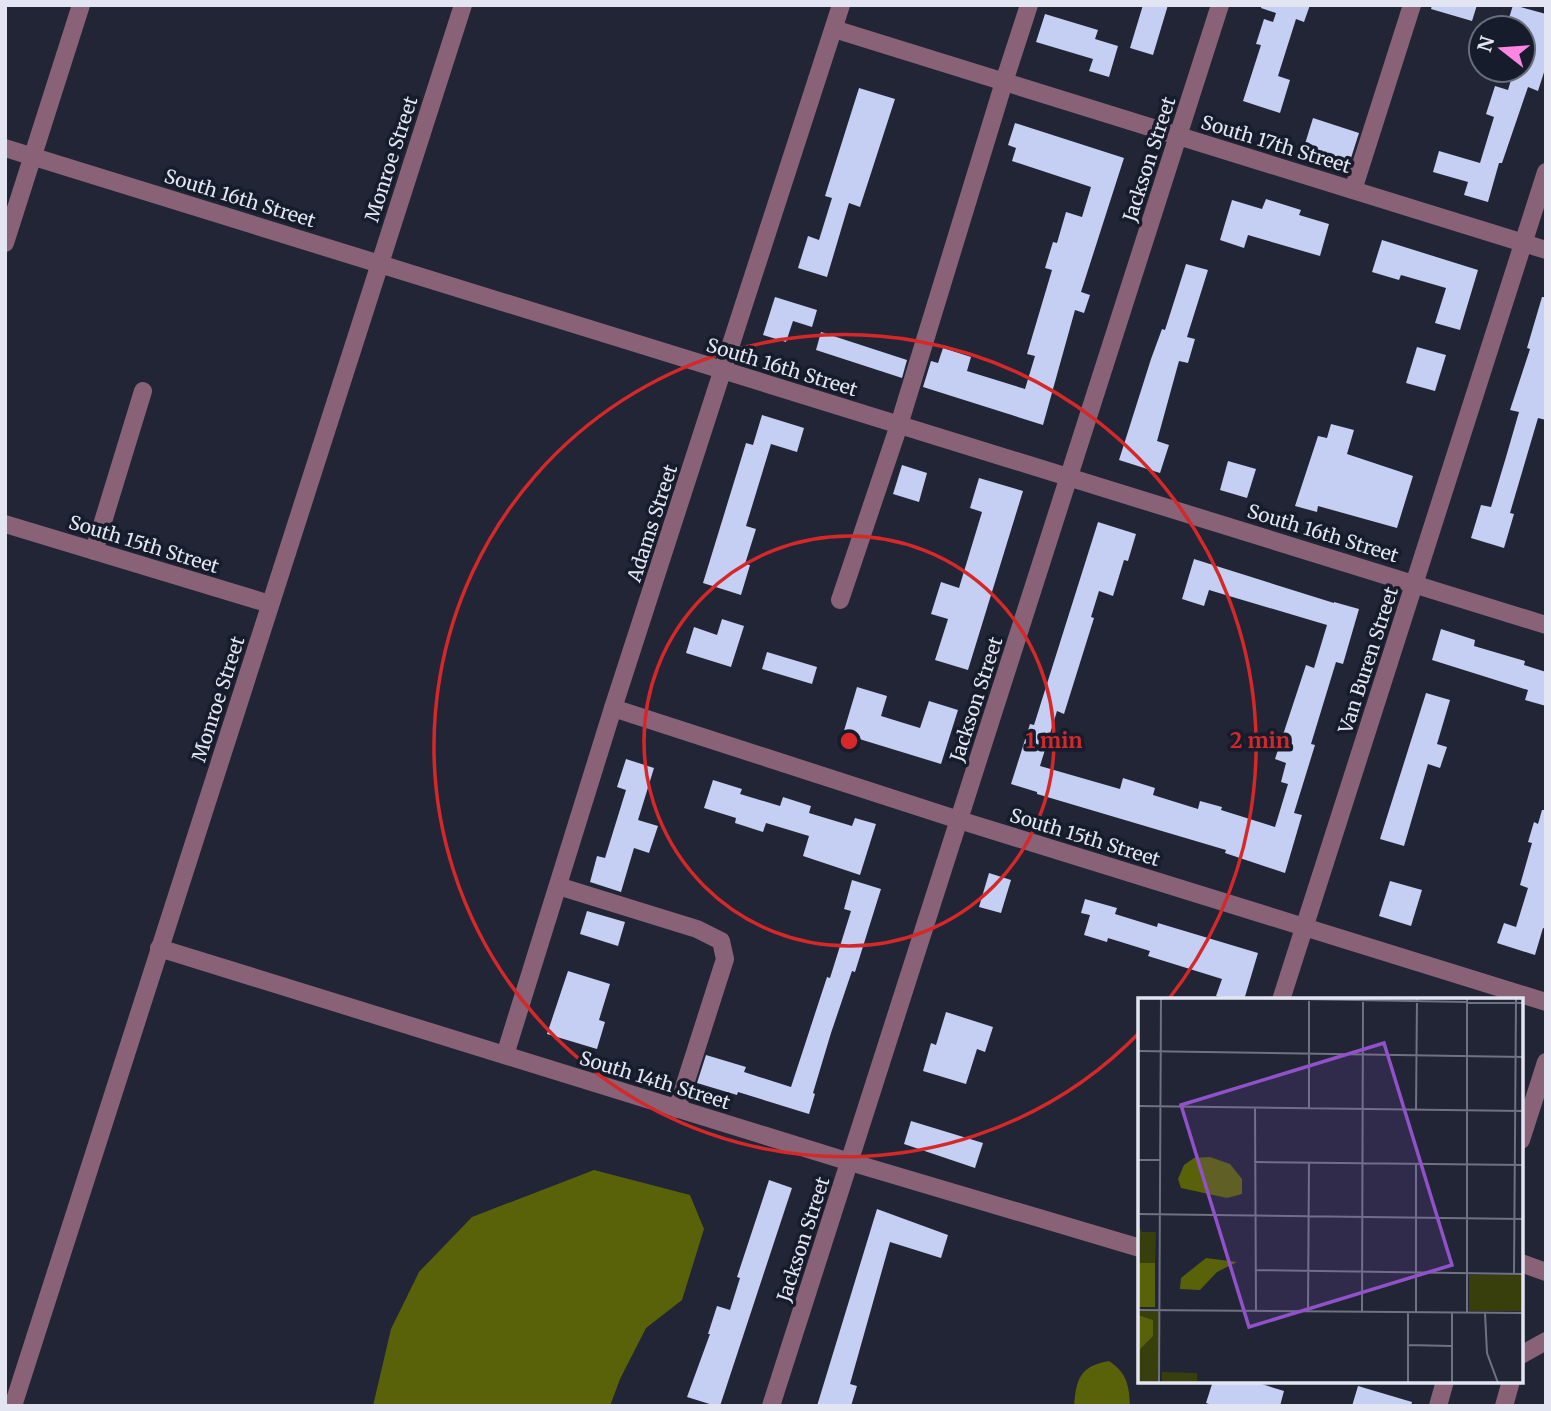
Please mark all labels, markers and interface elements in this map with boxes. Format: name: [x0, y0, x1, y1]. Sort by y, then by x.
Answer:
north arrow: [1467, 14, 1537, 84]
text: N: [1472, 33, 1499, 55]
street label: Monroe Street: [359, 93, 423, 225]
street label: Jackson Street: [1117, 93, 1181, 225]
street label: South 17th Street: [1198, 110, 1354, 178]
street label: South 16th Street: [162, 164, 319, 233]
street label: South 16th Street: [704, 333, 861, 402]
street label: Adams Street: [621, 461, 682, 586]
street label: South 16th Street: [1245, 499, 1402, 568]
street label: South 15th Street: [66, 510, 223, 578]
street label: Van Buren Street: [1333, 583, 1403, 737]
street label: Monroe Street: [186, 633, 250, 765]
street label: Jackson Street: [944, 633, 1008, 765]
text: 1 min: [1025, 727, 1083, 754]
text: 2 min: [1230, 727, 1290, 754]
centre of rings: [837, 729, 861, 753]
street label: South 15th Street: [1007, 803, 1164, 871]
inset map: [1138, 998, 1523, 1383]
street label: South 14th Street: [577, 1046, 734, 1114]
street label: Jackson Street: [771, 1173, 835, 1305]

